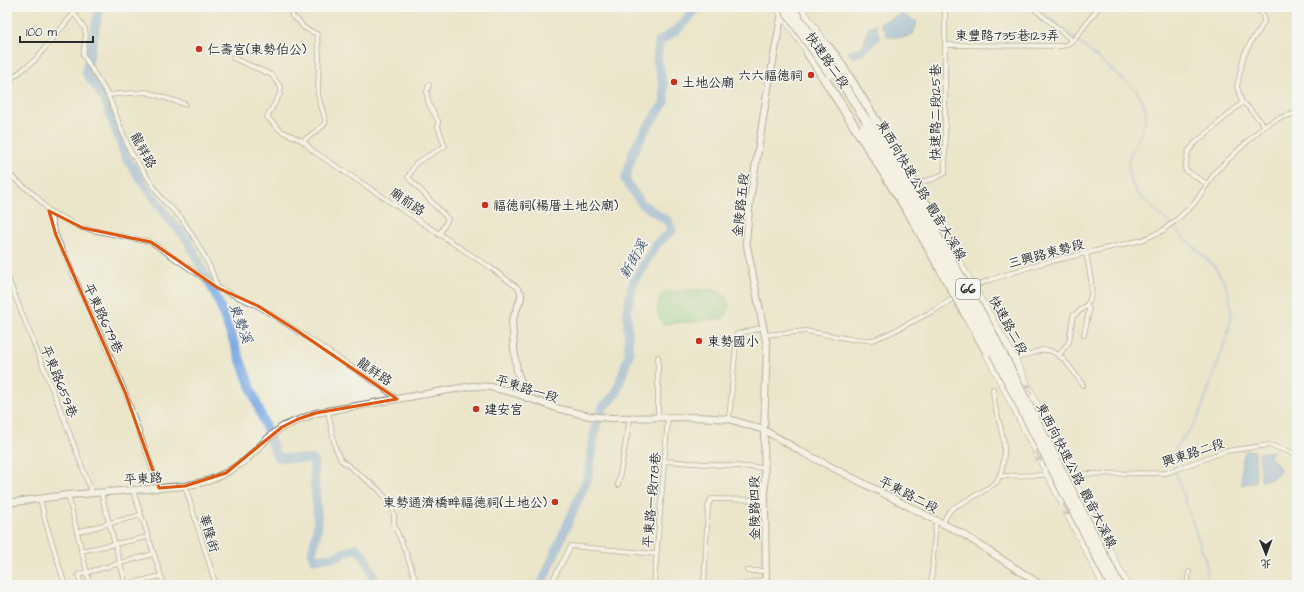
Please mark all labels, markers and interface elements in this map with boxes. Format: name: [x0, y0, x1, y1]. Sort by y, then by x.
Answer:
scale bar: [20, 18, 93, 44]
text: 100 m: [26, 24, 57, 41]
street label: 東豐路735巷123弄: [955, 27, 1059, 45]
street label: 快速路二段: [801, 29, 853, 92]
place label: 仁壽宮(東勢伯公): [207, 41, 307, 59]
marker: 仁壽宮(東勢伯公): [194, 44, 204, 54]
street label: 快速路二段125巷: [927, 64, 945, 160]
place label: 六六福德祠: [738, 67, 803, 85]
marker: 六六福德祠: [806, 70, 816, 80]
place label: 土地公廟: [682, 74, 734, 92]
marker: 土地公廟: [669, 77, 679, 87]
street label: 東西向快速公路 觀音大溪線: [872, 117, 970, 264]
street label: 龍祥路: [126, 129, 160, 172]
street label: 金陵路五段: [729, 172, 753, 238]
street label: 廟前路: [386, 183, 429, 220]
place label: 福德祠(楊厝土地公廟): [493, 197, 619, 215]
marker: 福德祠(楊厝土地公廟): [480, 200, 490, 210]
water label: 新街溪: [615, 235, 653, 283]
street label: 三興路東勢段: [1006, 235, 1086, 273]
road number: 66: [956, 279, 980, 299]
street label: 平東路679巷: [79, 280, 127, 356]
street label: 快速路二段: [984, 293, 1032, 358]
water label: 東勢溪: [223, 300, 257, 347]
place label: 東勢國小: [707, 333, 759, 351]
marker: 東勢國小: [694, 336, 704, 346]
street label: 平東路659巷: [36, 342, 82, 420]
street label: 龍祥路: [353, 353, 396, 390]
street label: 平東路一段: [493, 371, 560, 407]
one-way arrow: [1025, 383, 1032, 395]
street label: 東西向快速公路 觀音大溪線: [1031, 400, 1121, 551]
place label: 建安宮: [484, 401, 523, 419]
marker: 建安宮: [471, 404, 481, 414]
street label: 興東路二段: [1160, 434, 1227, 472]
one-way arrow: [1035, 450, 1042, 462]
street label: 平東路一段178巷: [639, 451, 665, 549]
street label: 平東路: [123, 469, 163, 489]
street label: 平東路二段: [875, 472, 942, 518]
street label: 金陵路四段: [745, 475, 765, 541]
place label: 東勢通濟橋畔福德祠(土地公): [383, 494, 547, 512]
marker: 東勢通濟橋畔福德祠(土地公): [550, 497, 560, 507]
one-way arrow: [1063, 504, 1070, 516]
street label: 華隆街: [195, 512, 223, 555]
north arrow: [1246, 534, 1286, 574]
text: 北: [1261, 556, 1272, 571]

